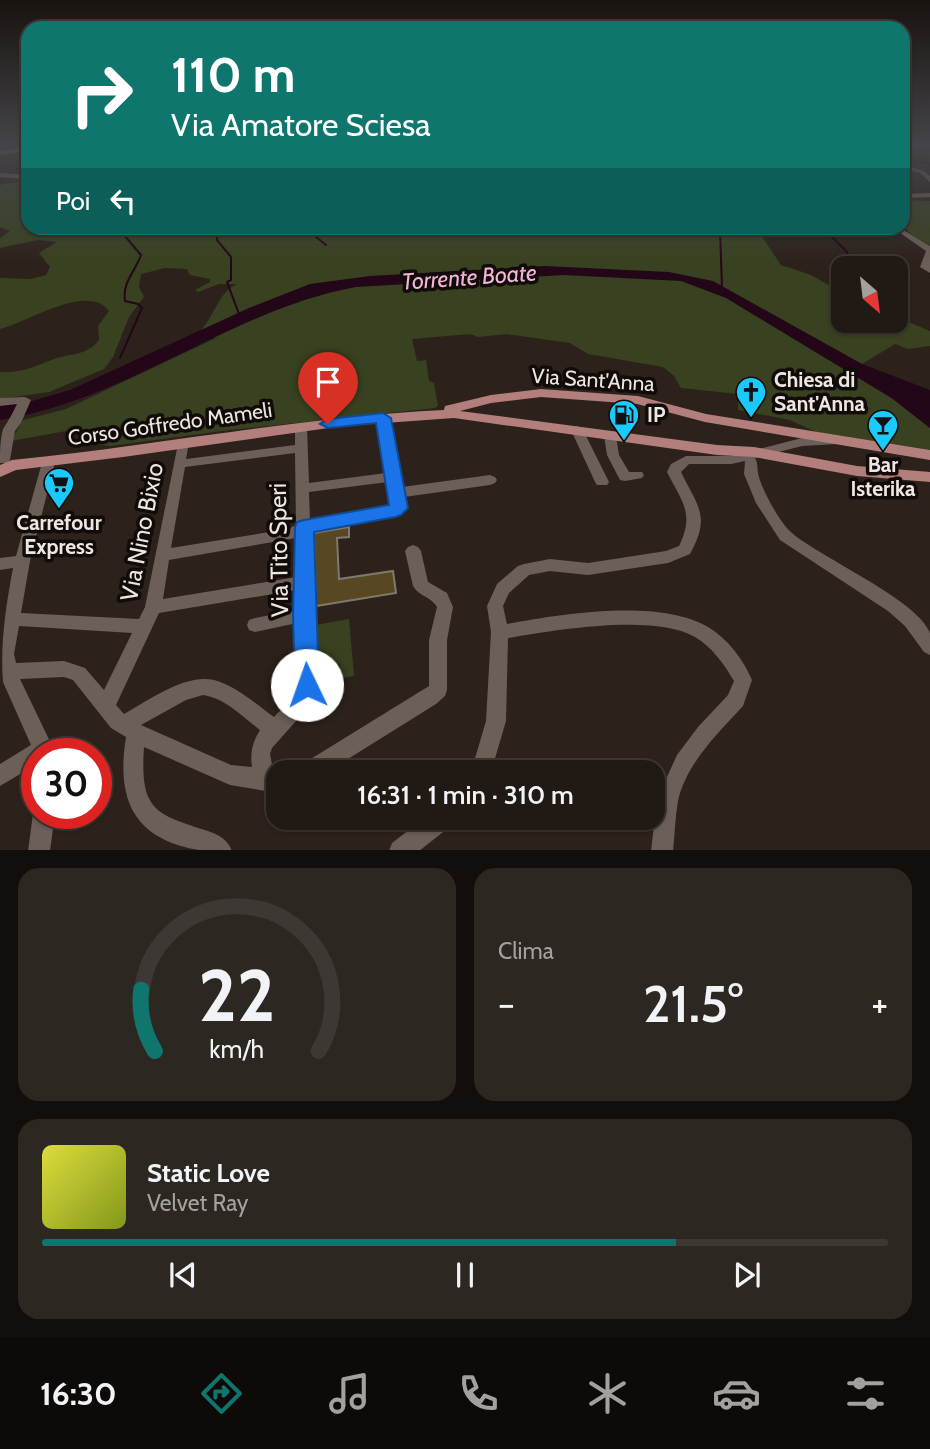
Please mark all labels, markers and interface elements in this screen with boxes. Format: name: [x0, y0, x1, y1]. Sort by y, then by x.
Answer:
text: 110 m: [171, 45, 295, 104]
icon: right: [56, 49, 147, 140]
text: Via Amatore Sciesa: [171, 105, 431, 144]
icon: left: [104, 182, 142, 220]
text: Poi: [56, 185, 90, 217]
north arrow: [831, 256, 908, 332]
map controls: [831, 256, 908, 333]
water label: Torrente Boate: [401, 258, 537, 296]
pin: [298, 352, 358, 424]
icon: arrive: [309, 363, 347, 401]
street label: Via Sant'Anna: [531, 363, 655, 396]
place label: Chiesa di Sant'Anna: [774, 367, 866, 416]
church icon: Chiesa di Sant'Anna: [734, 375, 768, 419]
street label: Corso Goffredo Mameli: [66, 397, 274, 450]
fuel station icon: IP: [607, 398, 641, 442]
place label: IP: [647, 402, 666, 427]
bar icon: Bar Isterika: [866, 408, 900, 452]
place label: Bar Isterika: [850, 452, 916, 501]
street label: Via Nino Bixio: [114, 460, 169, 604]
supermarket icon: Carrefour Express: [42, 466, 76, 510]
street label: Via Tito Speri: [263, 483, 294, 617]
place label: Carrefour Express: [16, 510, 102, 559]
position arrow: [270, 648, 344, 722]
speed limit sign: 30: [21, 738, 112, 829]
text: 16:31 · 1 min · 310 m: [357, 779, 574, 811]
text: Clima: [498, 937, 554, 965]
text: 22: [198, 951, 276, 1039]
text: 21.5°: [643, 972, 743, 1035]
text: −: [498, 980, 515, 1027]
text: +: [871, 980, 888, 1027]
text: km/h: [210, 1033, 264, 1063]
text: Static Love: [147, 1157, 270, 1189]
text: Velvet Ray: [147, 1189, 248, 1217]
icon: previous: [164, 1256, 202, 1294]
icon: pause: [446, 1256, 484, 1294]
icon: next: [728, 1256, 766, 1294]
icon: directions: [197, 1369, 246, 1418]
icon: music: [325, 1369, 374, 1418]
icon: phone: [454, 1369, 503, 1418]
icon: climate: [583, 1369, 632, 1418]
icon: car: [712, 1369, 761, 1418]
icon: filters: [841, 1369, 890, 1418]
text: 16:30: [40, 1374, 117, 1413]

